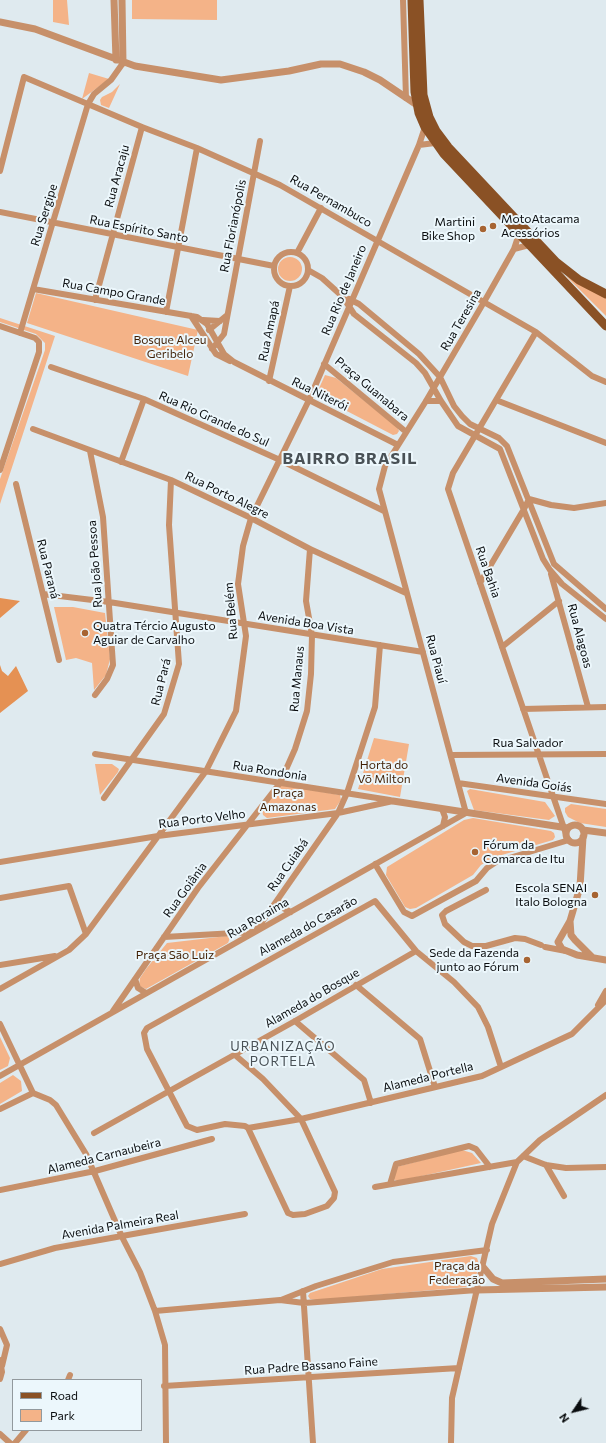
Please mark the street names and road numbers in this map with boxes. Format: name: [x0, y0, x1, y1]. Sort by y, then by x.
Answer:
street label: Rua Aracaju: [102, 143, 132, 209]
street label: Rua Pernambuco: [287, 172, 375, 230]
street label: Rua Florianópolis: [217, 178, 249, 274]
street label: Rua Sergipe: [28, 182, 60, 248]
street label: Rua Espírito Santo: [88, 212, 190, 246]
street label: Rua Rio de Janeiro: [318, 242, 370, 338]
street label: Rua Campo Grande: [61, 276, 167, 308]
street label: Rua Teresina: [438, 287, 484, 353]
street label: Rua Amapá: [256, 299, 282, 363]
street label: Praça Guanabara: [332, 354, 412, 424]
street label: Rua Niterói: [289, 374, 351, 414]
street label: Rua Rio Grande do Sul: [157, 388, 271, 450]
street label: Rua Porto Alegre: [183, 468, 271, 522]
street label: Rua João Pessoa: [85, 520, 105, 608]
street label: Rua Paraná: [34, 538, 62, 600]
street label: Rua Bahia: [472, 544, 504, 600]
street label: Rua Belém: [221, 582, 241, 640]
street label: Rua Alagoas: [564, 602, 596, 670]
street label: Avenida Boa Vista: [257, 608, 355, 638]
street label: Rua Piauí: [423, 633, 449, 685]
street label: Rua Manaus: [287, 645, 307, 713]
street label: Rua Pará: [148, 657, 174, 707]
street label: Rua Salvador: [493, 736, 563, 750]
street label: Rua Rondonia: [232, 758, 308, 784]
street label: Avenida Goiás: [495, 771, 573, 795]
street label: Rua Porto Velho: [158, 807, 246, 831]
street label: Rua Cuiabá: [265, 836, 311, 894]
street label: Rua Goiânia: [160, 860, 210, 920]
street label: Alameda do Casarão: [256, 893, 360, 959]
street label: Rua Roraima: [225, 895, 291, 941]
street label: Alameda do Bosque: [262, 965, 362, 1031]
street label: Alameda Portella: [381, 1059, 475, 1095]
street label: Alameda Carnaubeira: [46, 1135, 162, 1177]
street label: Avenida Palmeira Real: [60, 1208, 180, 1242]
street label: Rua Padre Bassano Faine: [244, 1354, 378, 1378]

